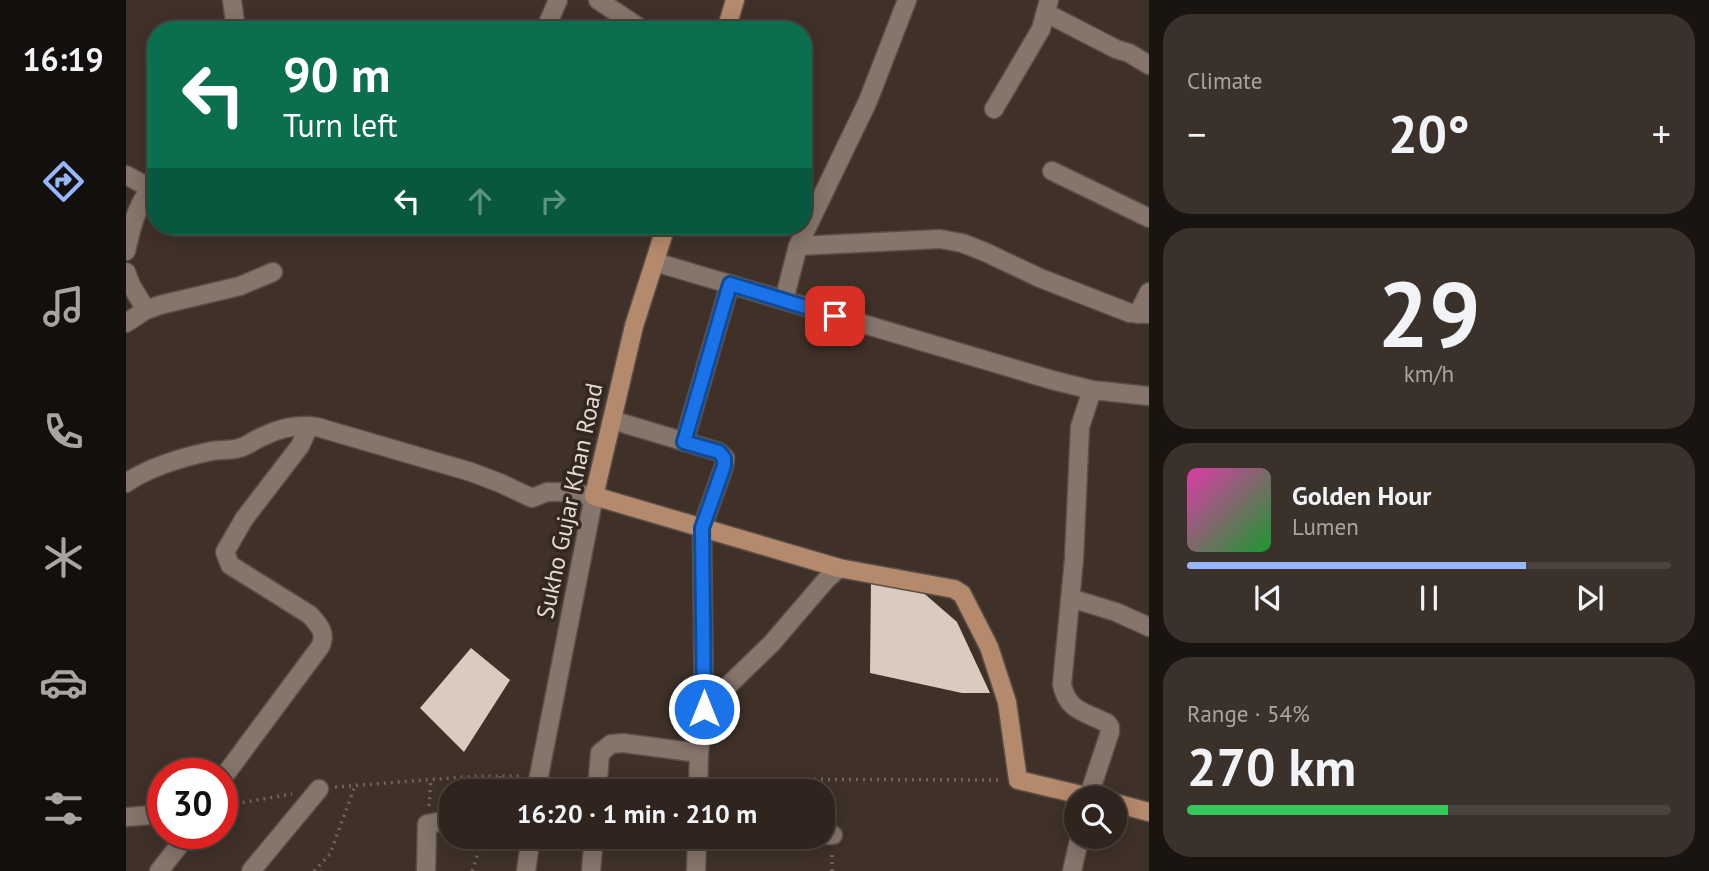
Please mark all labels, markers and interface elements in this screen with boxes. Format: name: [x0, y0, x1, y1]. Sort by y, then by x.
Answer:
text: 16:19: [22, 38, 104, 80]
text: 90 m: [283, 42, 390, 106]
icon: left: [168, 49, 259, 140]
text: Climate: [1187, 66, 1262, 95]
text: 20°: [1388, 100, 1470, 167]
text: Turn left: [283, 104, 398, 146]
text: −: [1187, 109, 1206, 158]
text: +: [1652, 109, 1671, 158]
icon: directions: [39, 157, 88, 206]
icon: left: [388, 182, 426, 220]
icon: ahead: [461, 182, 499, 220]
icon: right: [534, 182, 572, 220]
text: 29: [1377, 254, 1481, 372]
icon: music: [39, 282, 88, 331]
pin: [805, 286, 865, 346]
icon: arrive: [816, 297, 854, 335]
text: km/h: [1404, 359, 1454, 388]
street label: Sukho Gujar Khan Road: [529, 380, 610, 622]
icon: phone: [39, 407, 88, 456]
text: Golden Hour: [1292, 479, 1431, 512]
text: Lumen: [1292, 512, 1359, 541]
icon: climate: [39, 533, 88, 582]
icon: previous: [1249, 579, 1287, 617]
icon: pause: [1410, 579, 1448, 617]
icon: next: [1571, 579, 1609, 617]
icon: car: [39, 658, 88, 707]
position arrow: [667, 672, 741, 746]
text: Range · 54%: [1187, 699, 1310, 728]
text: 270 km: [1187, 733, 1356, 800]
speed limit sign: 30: [147, 758, 238, 849]
icon: filters: [39, 784, 88, 833]
map controls: [1064, 786, 1127, 849]
button: search: [1064, 786, 1127, 849]
text: 16:20 · 1 min · 210 m: [517, 797, 757, 830]

